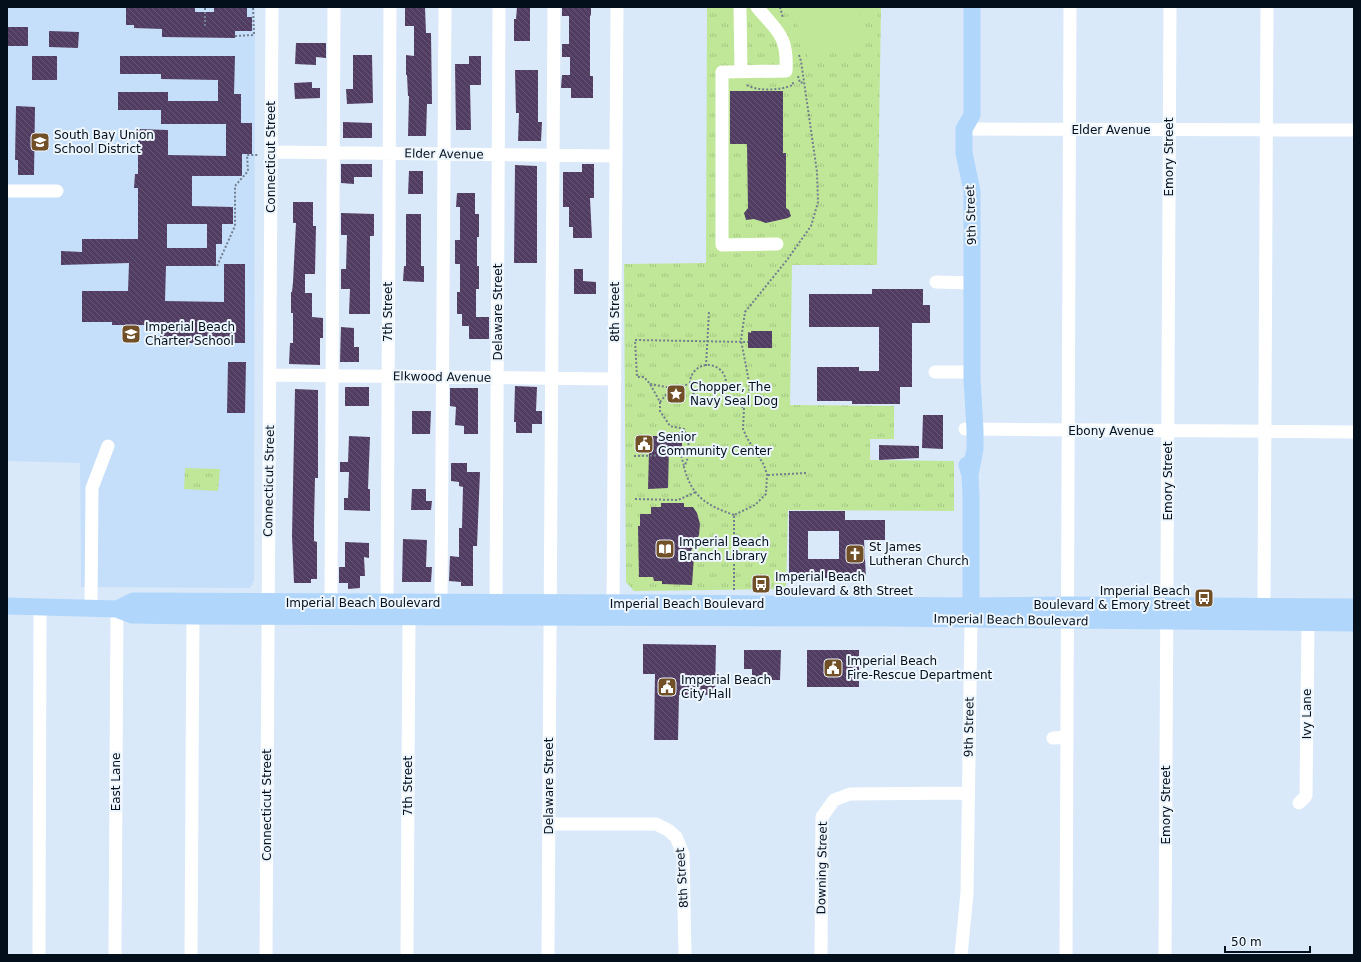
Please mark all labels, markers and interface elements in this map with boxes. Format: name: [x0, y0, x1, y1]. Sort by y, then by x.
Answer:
street label: Connecticut Street: [264, 101, 278, 213]
street label: Emory Street: [1162, 117, 1176, 196]
street label: Elder Avenue: [1071, 123, 1151, 137]
place label: South Bay Union School District: [54, 128, 154, 156]
school or university icon: South Bay Union School District: [29, 131, 51, 153]
street label: Elder Avenue: [404, 146, 484, 162]
street label: 9th Street: [963, 184, 979, 245]
street label: Delaware Street: [491, 263, 505, 360]
street label: 7th Street: [381, 282, 395, 342]
street label: 8th Street: [608, 282, 622, 342]
place label: Imperial Beach Charter School: [145, 320, 235, 348]
school or university icon: Imperial Beach Charter School: [120, 323, 142, 345]
street label: Elkwood Avenue: [393, 369, 491, 385]
place label: Chopper, The Navy Seal Dog: [690, 380, 778, 408]
place icon: Chopper, The Navy Seal Dog: [665, 383, 687, 405]
street label: Ebony Avenue: [1068, 424, 1154, 438]
street label: Connecticut Street: [261, 425, 277, 537]
place label: Senior Community Center: [658, 430, 772, 458]
public building icon: Senior Community Center: [633, 433, 655, 455]
street label: Emory Street: [1161, 441, 1175, 520]
place label: Imperial Beach Branch Library: [679, 535, 769, 563]
library icon: Imperial Beach Branch Library: [654, 538, 676, 560]
place label: St James Lutheran Church: [869, 540, 969, 568]
church icon: St James Lutheran Church: [844, 543, 866, 565]
place label: Imperial Beach Boulevard & 8th Street: [775, 570, 913, 598]
bus stop icon: Imperial Beach Boulevard & 8th Street: [750, 573, 772, 595]
place label: Imperial Beach Boulevard & Emory Street: [1033, 584, 1190, 612]
bus stop icon: Imperial Beach Boulevard & Emory Street: [1193, 587, 1215, 609]
street label: Imperial Beach Boulevard: [286, 596, 440, 610]
street label: Imperial Beach Boulevard: [610, 597, 764, 611]
street label: Imperial Beach Boulevard: [934, 612, 1088, 628]
place label: Imperial Beach Fire-Rescue Department: [847, 654, 992, 682]
public building icon: Imperial Beach Fire-Rescue Department: [822, 657, 844, 679]
place label: Imperial Beach City Hall: [681, 673, 771, 701]
public building icon: Imperial Beach City Hall: [656, 676, 678, 698]
street label: Ivy Lane: [1300, 689, 1314, 739]
street label: 9th Street: [961, 696, 977, 757]
street label: Delaware Street: [542, 737, 556, 834]
street label: Connecticut Street: [260, 749, 274, 861]
street label: East Lane: [109, 753, 123, 811]
street label: 7th Street: [401, 756, 415, 816]
street label: Emory Street: [1159, 765, 1173, 844]
street label: Downing Street: [814, 821, 830, 915]
street label: 8th Street: [673, 847, 691, 909]
scale bar: [1225, 928, 1310, 954]
text: 50 m: [1231, 935, 1262, 949]

